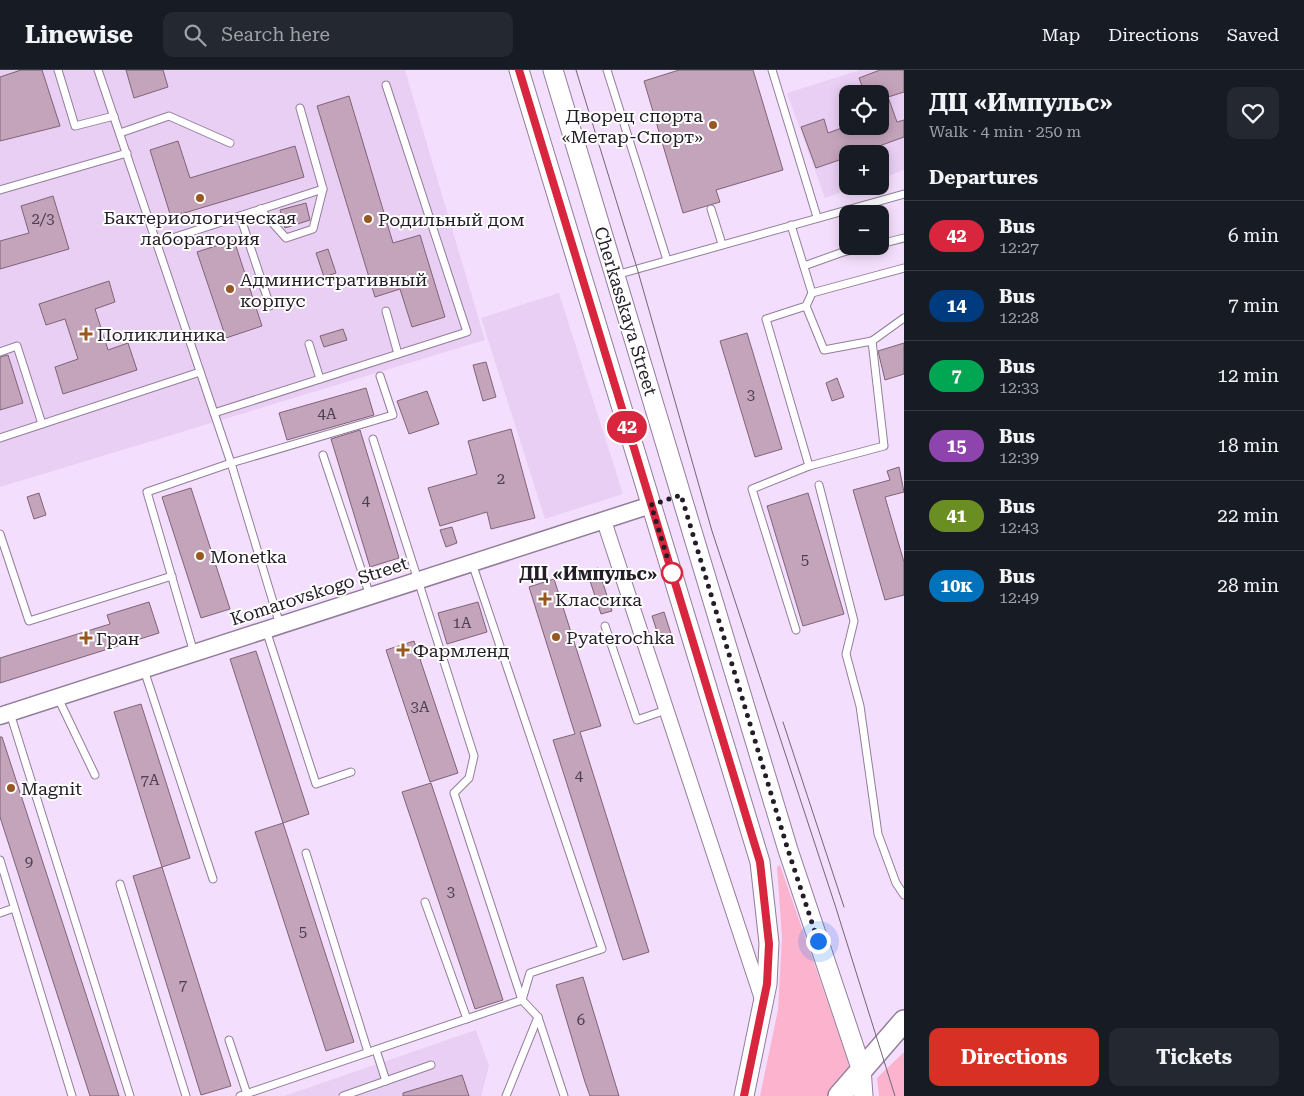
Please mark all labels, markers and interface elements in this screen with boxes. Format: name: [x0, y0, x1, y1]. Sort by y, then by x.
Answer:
search box: [163, 12, 513, 57]
text: Linewise: [25, 21, 133, 49]
icon: search: [181, 21, 209, 49]
text: Search here: [221, 23, 330, 46]
text: Map: [1042, 24, 1080, 45]
text: Directions: [1108, 24, 1199, 45]
text: Saved: [1227, 24, 1279, 45]
map controls: [839, 85, 889, 255]
button: locate: [839, 85, 889, 135]
button: heart: [1227, 87, 1279, 139]
text: ДЦ «Импульс»: [929, 89, 1113, 117]
place label: Дворец спорта «Метар-Спорт»: [562, 105, 703, 147]
marker: Дворец спорта «Метар-Спорт»: [707, 119, 719, 131]
text: Walk · 4 min · 250 m: [929, 122, 1081, 141]
button: +: [839, 145, 889, 195]
text: Departures: [929, 166, 1038, 189]
marker: Бактериологическая лаборатория: [194, 192, 206, 204]
button: −: [839, 205, 889, 255]
place label: Бактериологическая лаборатория: [104, 207, 296, 249]
place label: Родильный дом: [378, 209, 525, 230]
house number: 2/3: [31, 210, 55, 228]
marker: Родильный дом: [362, 213, 374, 225]
text: Bus: [999, 215, 1035, 238]
street label: Cherkasskaya Street: [590, 224, 662, 398]
text: 6 min: [1228, 224, 1279, 247]
text: 42: [946, 225, 967, 246]
text: 12:27: [999, 238, 1039, 257]
place label: Административный корпус: [240, 269, 427, 311]
marker: Административный корпус: [224, 283, 236, 295]
text: Bus: [999, 285, 1035, 308]
text: 7 min: [1228, 294, 1279, 317]
text: 14: [946, 295, 967, 316]
text: 12:28: [999, 308, 1039, 327]
place label: Поликлиника: [97, 324, 226, 345]
marker: Поликлиника: [79, 327, 93, 341]
text: Bus: [999, 355, 1035, 378]
text: 12 min: [1217, 364, 1279, 387]
text: 7: [951, 365, 962, 386]
text: 12:33: [999, 378, 1039, 397]
house number: 3: [747, 386, 755, 404]
house number: 4А: [318, 405, 337, 423]
line badge: 42: [604, 411, 650, 443]
text: 42: [617, 416, 637, 437]
text: Bus: [999, 425, 1035, 448]
text: 18 min: [1217, 434, 1279, 457]
text: 15: [946, 435, 967, 456]
text: 12:39: [999, 448, 1039, 467]
house number: 2: [497, 470, 505, 488]
house number: 4: [362, 492, 371, 510]
text: Bus: [999, 495, 1035, 518]
text: 22 min: [1217, 504, 1279, 527]
text: 41: [946, 505, 967, 526]
text: 12:43: [999, 518, 1039, 537]
place label: Monetka: [210, 546, 287, 567]
marker: Monetka: [194, 550, 206, 562]
house number: 5: [801, 551, 809, 569]
street label: Komarovskogo Street: [228, 552, 411, 630]
marker: ДЦ «Импульс»: [661, 562, 683, 584]
place label: ДЦ «Импульс»: [519, 563, 657, 584]
text: Bus: [999, 565, 1035, 588]
text: 28 min: [1217, 574, 1279, 597]
text: 10к: [940, 575, 973, 596]
text: 12:49: [999, 588, 1039, 607]
place label: Классика: [555, 589, 642, 610]
marker: Классика: [539, 593, 551, 605]
house number: 1А: [453, 614, 472, 632]
place label: Pyaterochka: [566, 627, 675, 648]
place label: Гран: [96, 628, 140, 649]
marker: Pyaterochka: [550, 631, 562, 643]
marker: Гран: [80, 632, 92, 644]
place label: Фармленд: [413, 640, 509, 661]
marker: Фармленд: [397, 644, 409, 656]
house number: 3А: [411, 698, 430, 716]
house number: 4: [575, 767, 584, 785]
house number: 7А: [141, 771, 160, 789]
place label: Magnit: [21, 778, 82, 799]
marker: Magnit: [5, 782, 17, 794]
house number: 9: [25, 853, 33, 871]
house number: 3: [447, 883, 455, 901]
house number: 5: [299, 923, 307, 941]
your location: [806, 929, 831, 954]
house number: 7: [179, 976, 187, 994]
house number: 6: [577, 1011, 585, 1029]
button: Directions: [929, 1028, 1099, 1086]
button: Tickets: [1109, 1028, 1279, 1086]

